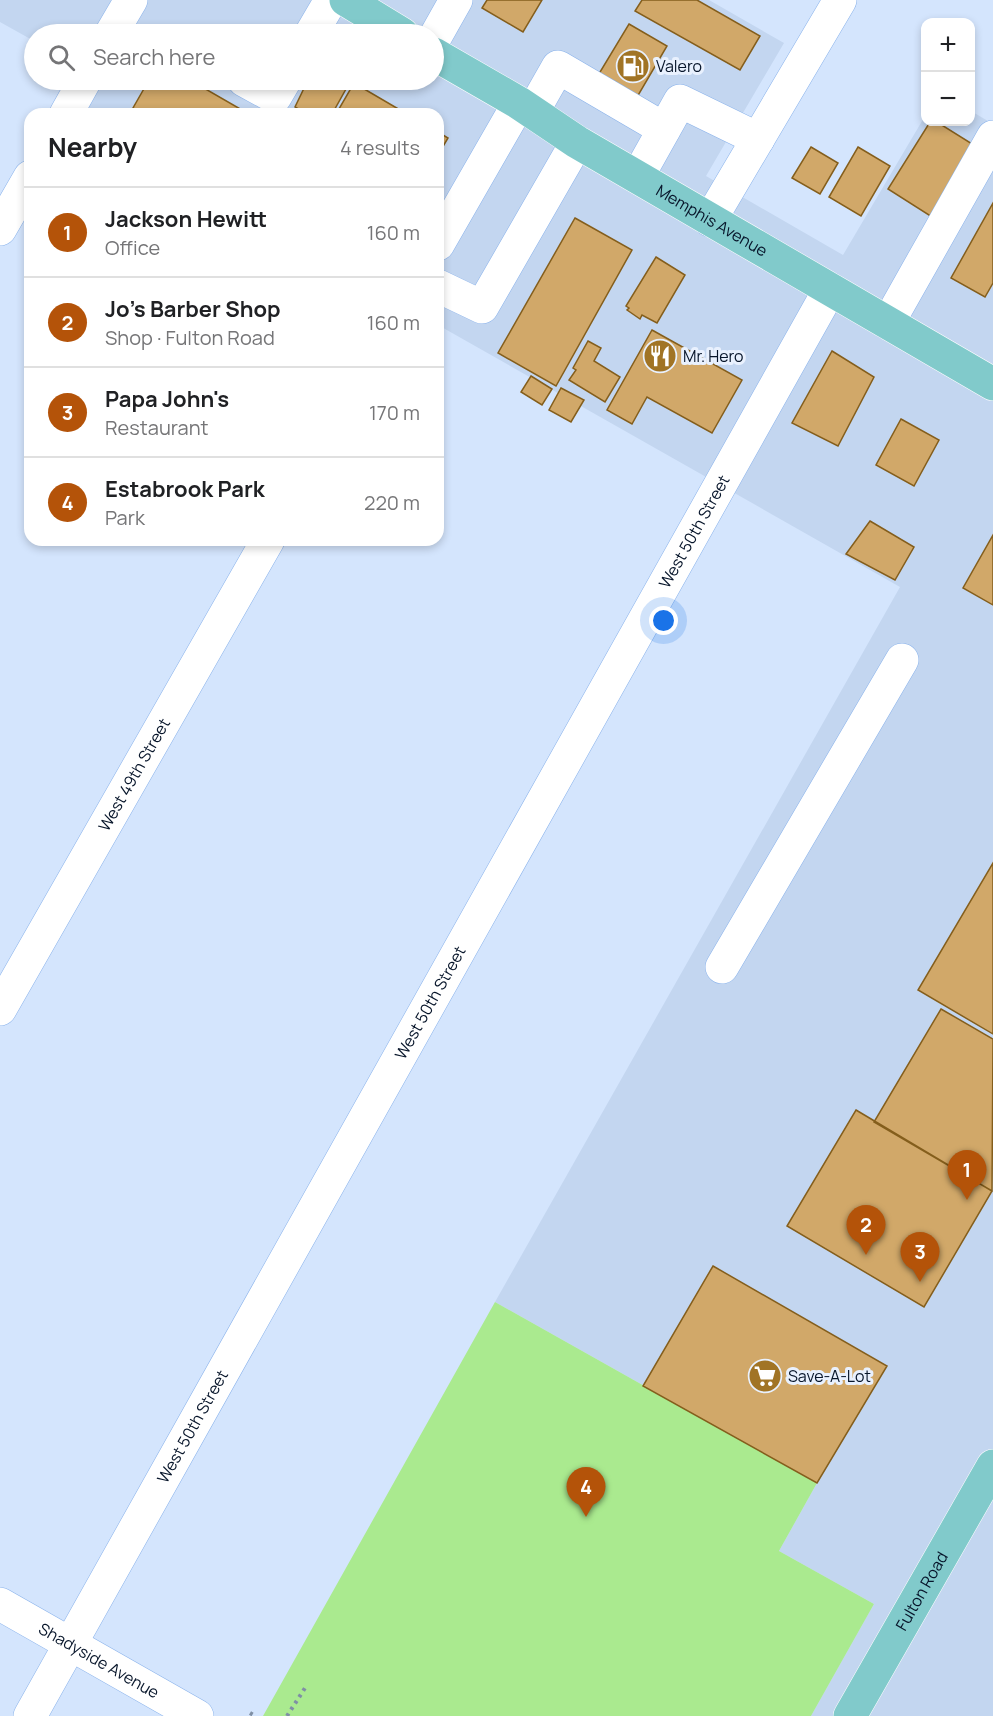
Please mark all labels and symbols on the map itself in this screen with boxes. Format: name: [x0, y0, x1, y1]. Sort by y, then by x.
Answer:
fuel station icon: Valero: [615, 48, 651, 84]
place label: Valero: [656, 55, 702, 77]
street label: Memphis Avenue: [652, 179, 772, 261]
restaurant icon: Mr. Hero: [642, 338, 678, 374]
place label: Mr. Hero: [683, 345, 744, 367]
street label: West 50th Street: [654, 471, 735, 592]
your location: [649, 606, 678, 635]
street label: West 49th Street: [93, 714, 175, 835]
street label: West 50th Street: [389, 942, 471, 1063]
pin: 1: [948, 1150, 986, 1200]
pin: 2: [846, 1206, 886, 1255]
pin: 3: [900, 1232, 940, 1282]
supermarket icon: Save-A-Lot: [747, 1358, 783, 1394]
place label: Save-A-Lot: [788, 1365, 871, 1387]
street label: West 50th Street: [152, 1366, 233, 1487]
pin: 4: [566, 1468, 606, 1517]
street label: Fulton Road: [890, 1548, 953, 1634]
street label: Shadyside Avenue: [35, 1617, 163, 1703]

